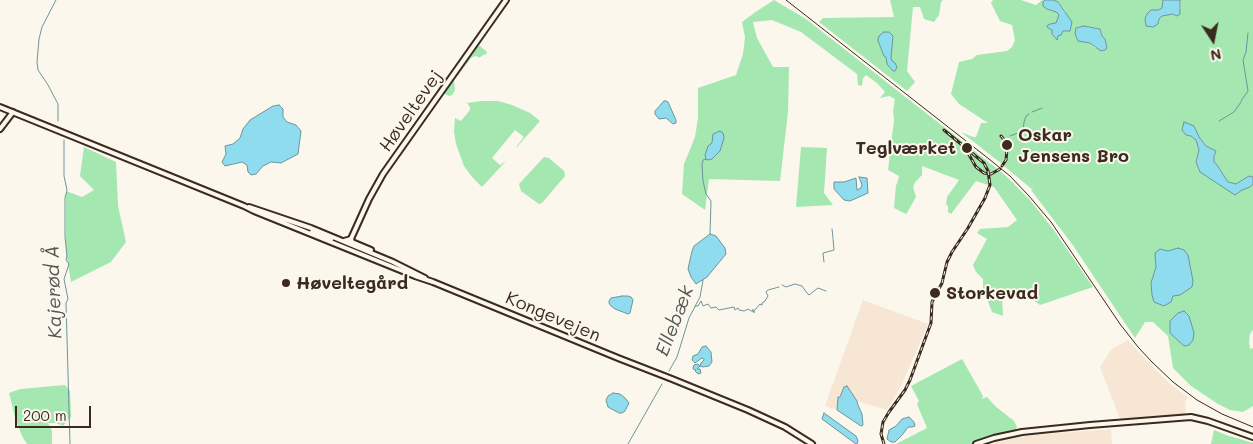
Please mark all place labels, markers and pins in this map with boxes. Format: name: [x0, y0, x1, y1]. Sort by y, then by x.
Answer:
place label: Oskar Jensens Bro: [1018, 124, 1129, 166]
place label: Teglværket: [855, 137, 956, 159]
marker: Oskar Jensens Bro: [1000, 138, 1014, 152]
marker: Teglværket: [960, 141, 974, 155]
place label: Høveltegård: [296, 272, 408, 294]
marker: Høveltegård: [280, 277, 292, 289]
place label: Storkevad: [946, 282, 1038, 304]
marker: Storkevad: [928, 286, 942, 300]

